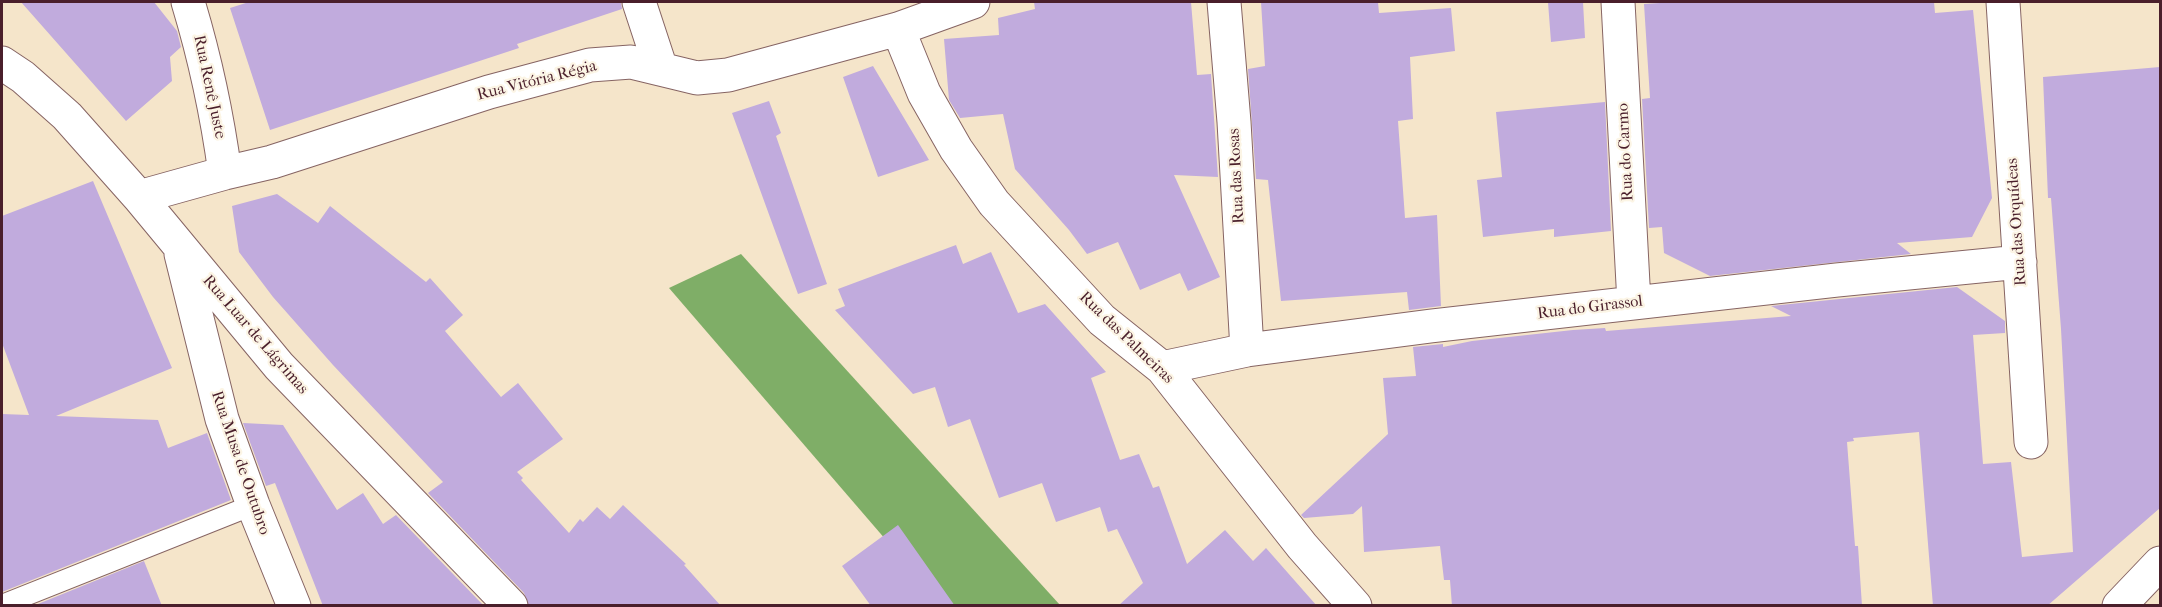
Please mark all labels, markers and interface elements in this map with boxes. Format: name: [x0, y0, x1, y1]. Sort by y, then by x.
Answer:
street label: Rua Renê Juste: [189, 33, 229, 141]
street label: Rua Vitória Régia: [475, 57, 599, 105]
street label: Rua do Carmo: [1614, 103, 1638, 201]
street label: Rua das Rosas: [1225, 128, 1249, 224]
street label: Rua das Orquídeas: [2003, 157, 2031, 287]
street label: Rua Luar de Lágrimas: [198, 272, 312, 398]
street label: Rua das Palmeiras: [1075, 288, 1177, 388]
street label: Rua do Girassol: [1536, 292, 1644, 324]
street label: Rua Musa de Outubro: [206, 388, 274, 538]

